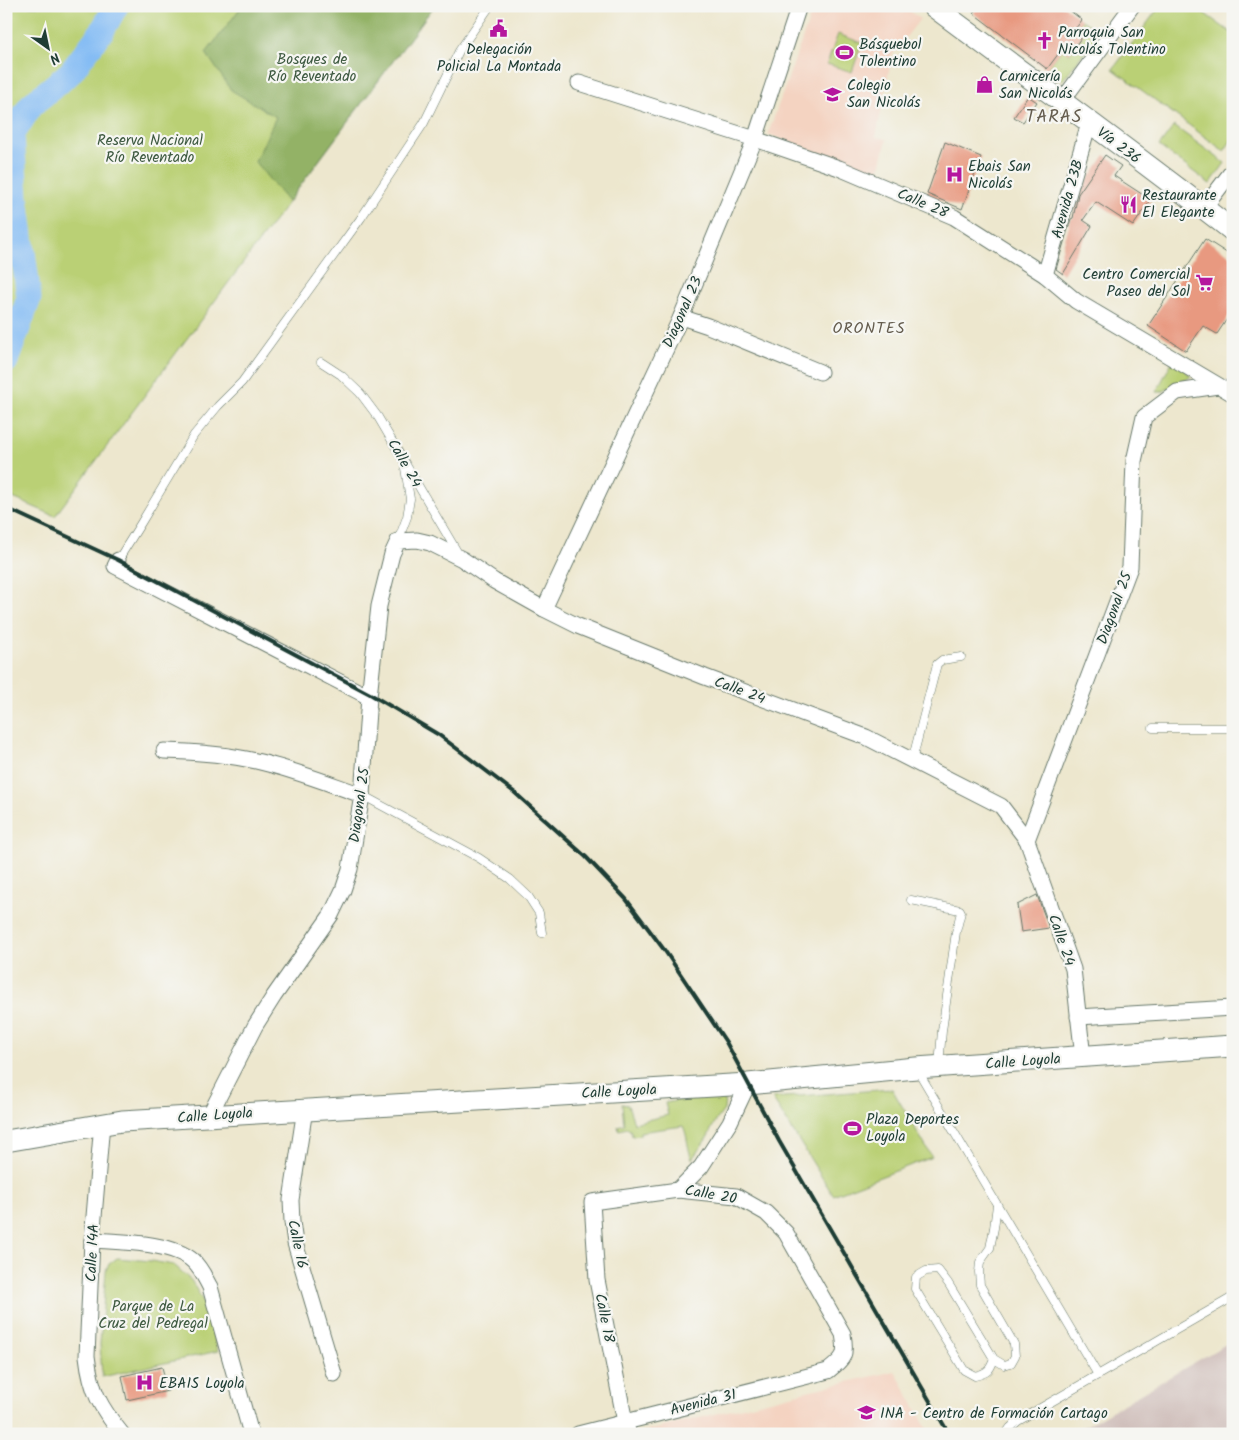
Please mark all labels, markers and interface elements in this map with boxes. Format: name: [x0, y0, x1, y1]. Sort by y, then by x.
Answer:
public building icon: Delegación Policial La Montada: [489, 18, 509, 38]
place label: Parroquia San Nicolás Tolentino: [1058, 21, 1166, 62]
north arrow: [22, 22, 72, 72]
church icon: Parroquia San Nicolás Tolentino: [1034, 31, 1054, 51]
place label: Básquebol Tolentino: [859, 33, 922, 74]
place label: Delegación Policial La Montada: [437, 38, 561, 79]
sports icon: Básquebol Tolentino: [835, 43, 855, 63]
text: N: [45, 46, 64, 70]
park label: Bosques de Río Reventado: [268, 48, 357, 89]
place label: Carnicería San Nicolás: [999, 65, 1073, 106]
place label: Colegio San Nicolás: [847, 74, 921, 115]
shop icon: Carnicería San Nicolás: [975, 75, 995, 95]
school or university icon: Colegio San Nicolás: [823, 84, 843, 104]
district label: TARAS: [1026, 103, 1082, 132]
street label: Vía 236: [1091, 121, 1146, 170]
park label: Reserva Nacional Río Reventado: [97, 129, 203, 170]
place label: Ebais San Nicolás: [968, 155, 1031, 196]
street label: Avenida 23B: [1045, 157, 1091, 242]
hospital icon: Ebais San Nicolás: [944, 165, 964, 185]
street label: Calle 28: [893, 182, 953, 226]
place label: Restaurante El Elegante: [1142, 184, 1217, 225]
restaurant icon: Restaurante El Elegante: [1118, 194, 1138, 214]
place label: Centro Comercial Paseo del Sol: [1082, 263, 1190, 304]
street label: Diagonal 23: [656, 272, 710, 352]
supermarket icon: Centro Comercial Paseo del Sol: [1194, 273, 1214, 293]
district label: ORONTES: [832, 316, 906, 341]
street label: Calle 24: [380, 434, 428, 493]
street label: Diagonal 25: [1091, 568, 1139, 648]
street label: Calle 24: [711, 671, 769, 711]
street label: Diagonal 25: [343, 765, 377, 844]
street label: Calle 24: [1041, 911, 1081, 969]
street label: Calle Loyola: [984, 1047, 1062, 1077]
street label: Calle Loyola: [581, 1078, 657, 1106]
street label: Calle Loyola: [176, 1101, 254, 1131]
place label: Plaza Deportes Loyola: [866, 1108, 959, 1149]
sports icon: Plaza Deportes Loyola: [842, 1118, 862, 1138]
street label: Calle 20: [683, 1179, 739, 1211]
street label: Calle 16: [280, 1218, 314, 1271]
street label: Calle 14A: [79, 1223, 107, 1283]
street label: Calle 18: [587, 1291, 621, 1346]
park label: Parque de La Cruz del Pedregal: [98, 1295, 208, 1336]
place label: EBAIS Loyola: [159, 1372, 245, 1396]
hospital icon: EBAIS Loyola: [135, 1373, 155, 1393]
street label: Avenida 31: [668, 1383, 739, 1423]
place label: INA - Centro de Formación Cartago: [880, 1402, 1108, 1426]
school or university icon: INA - Centro de Formación Cartago: [856, 1403, 876, 1423]

